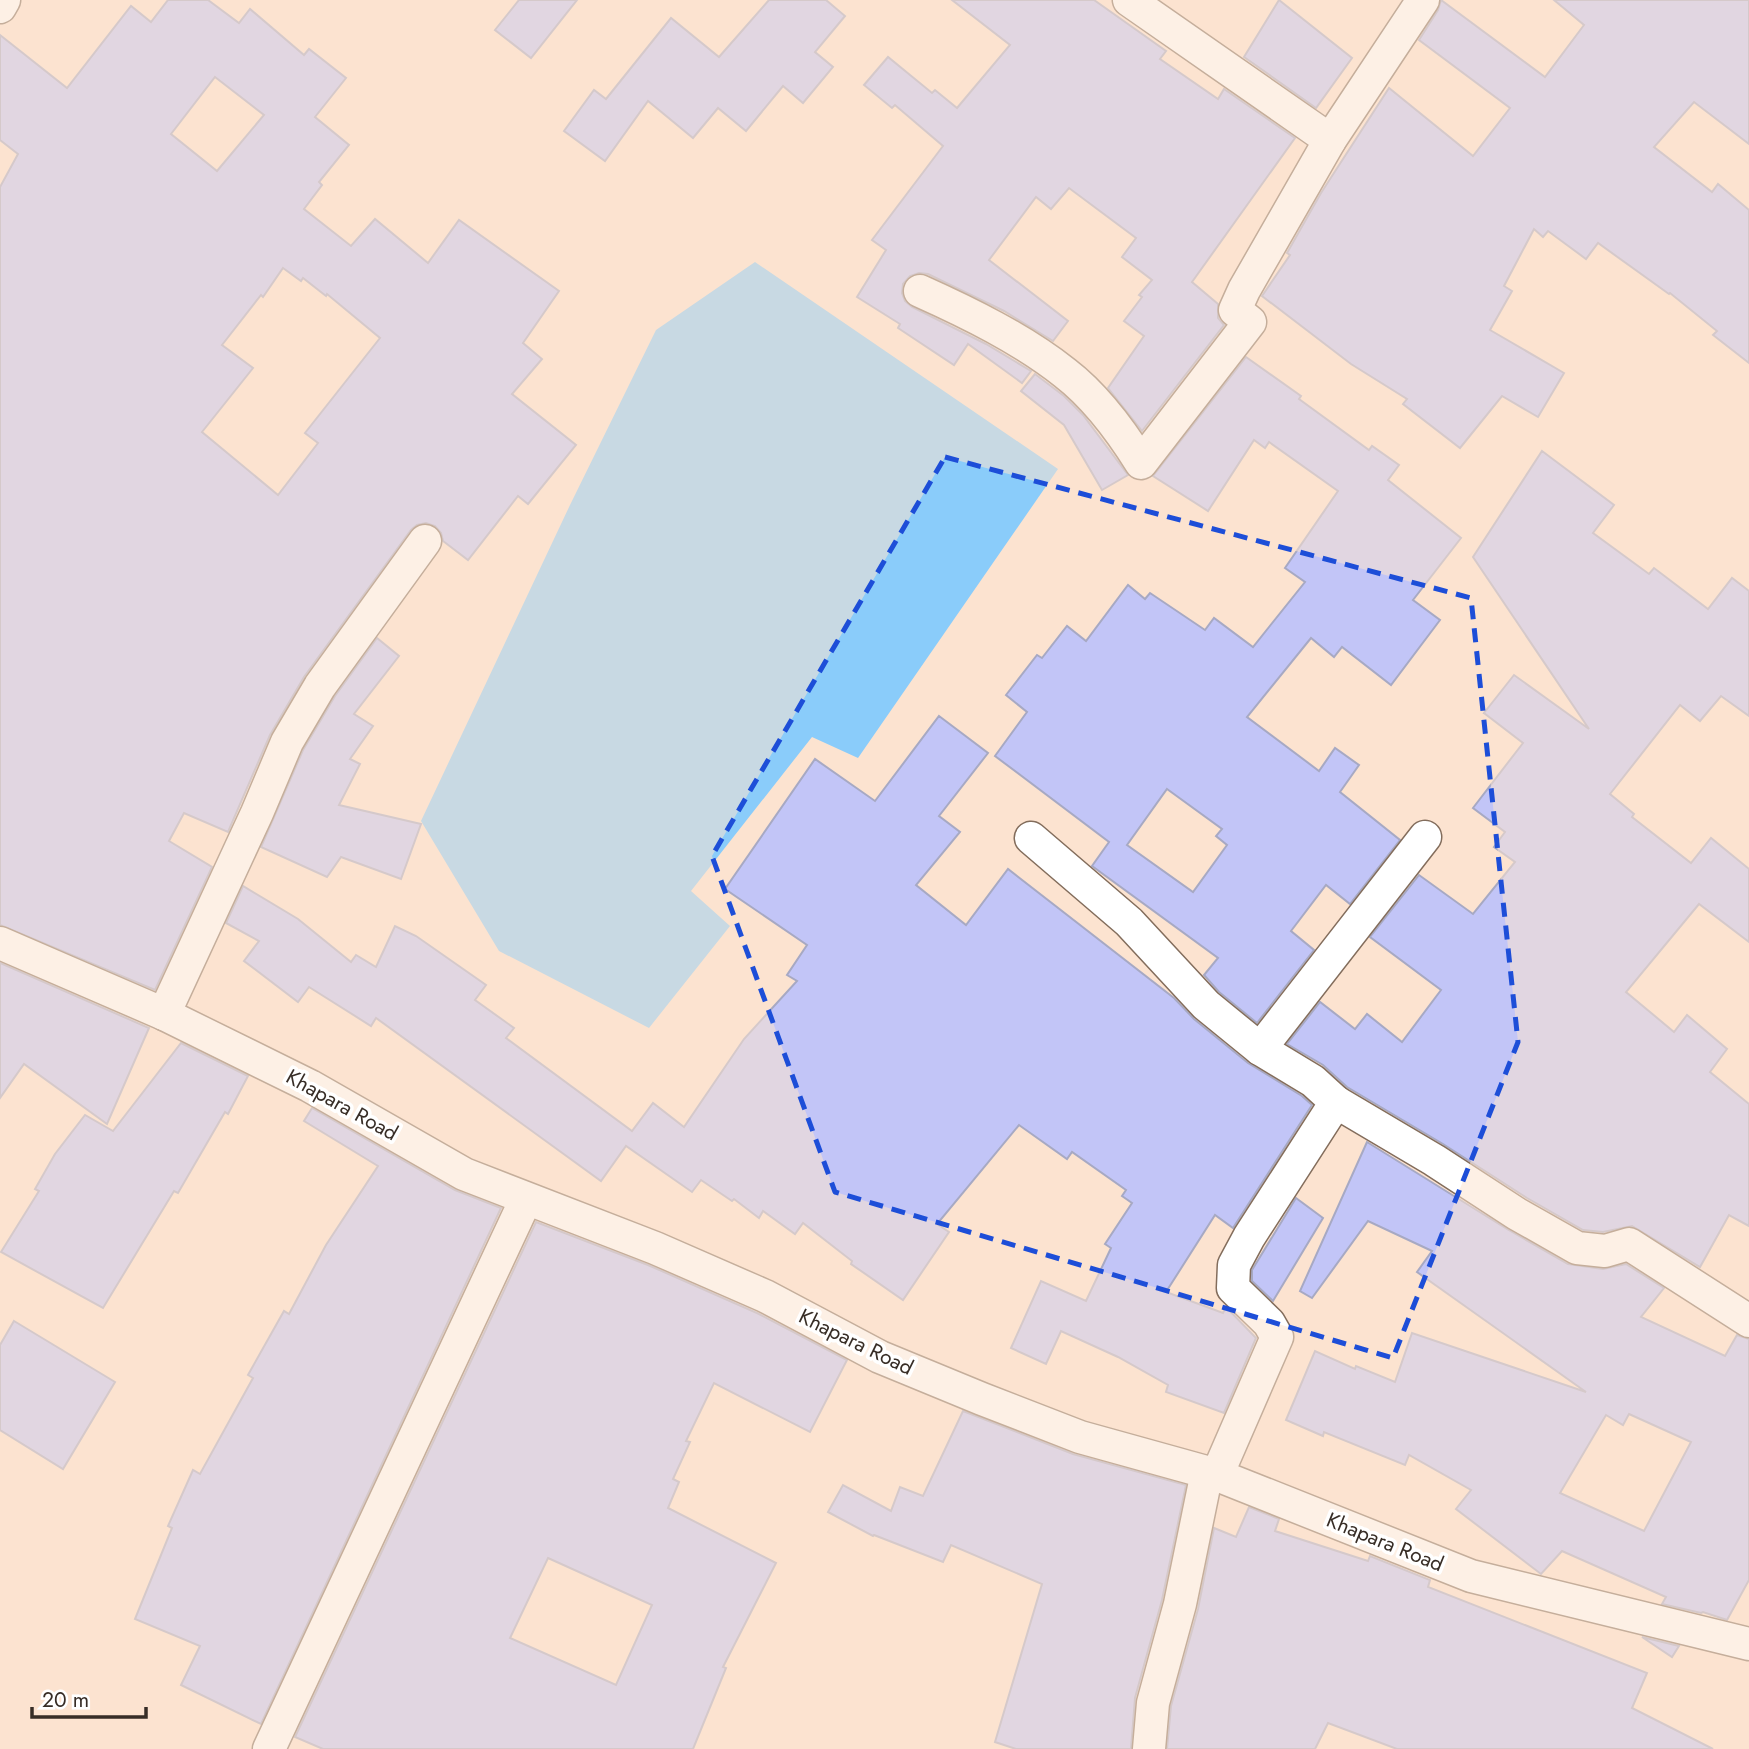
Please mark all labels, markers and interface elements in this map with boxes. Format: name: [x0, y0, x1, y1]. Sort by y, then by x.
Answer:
street label: Khapara Road: [281, 1062, 403, 1148]
street label: Khapara Road: [794, 1301, 918, 1383]
street label: Khapara Road: [1322, 1505, 1448, 1579]
scale bar: [32, 1676, 145, 1720]
text: 20 m: [42, 1685, 89, 1715]

